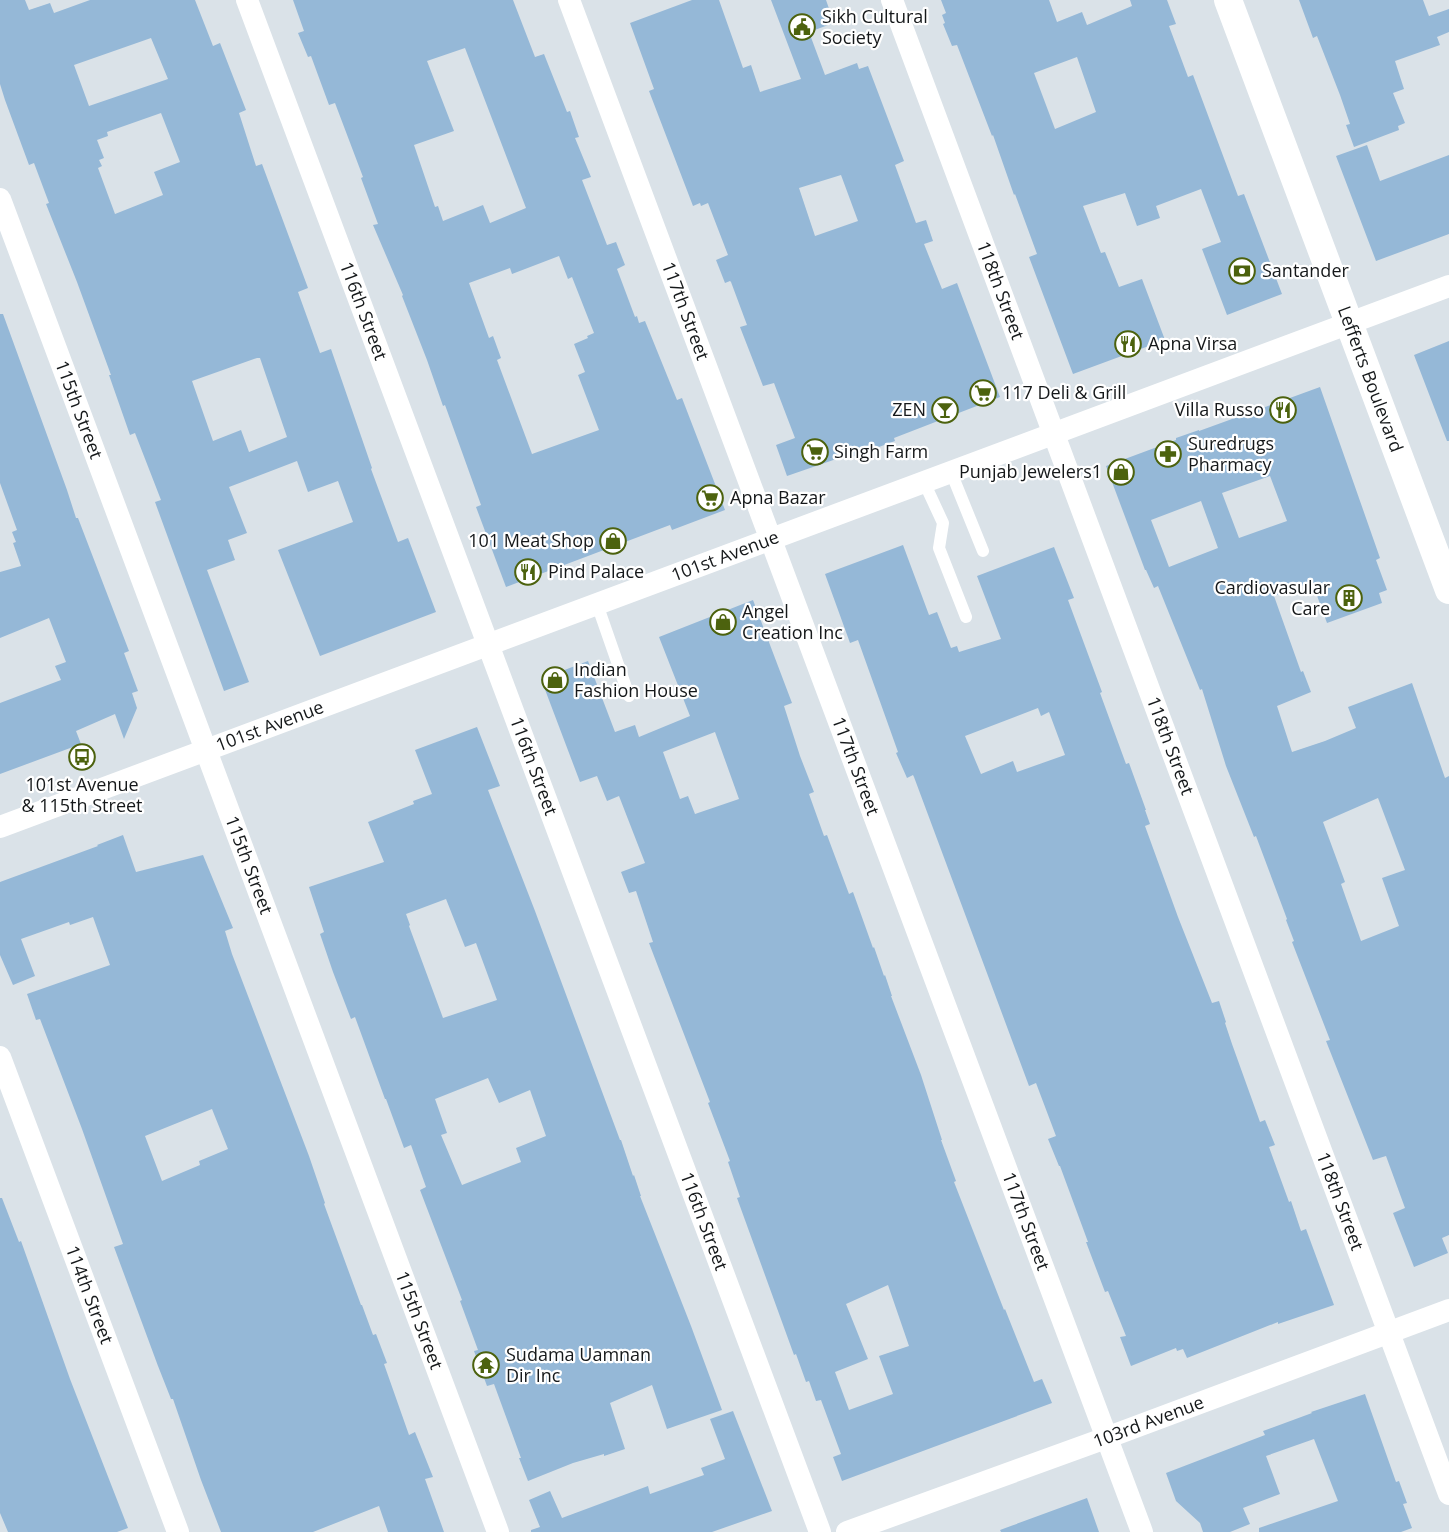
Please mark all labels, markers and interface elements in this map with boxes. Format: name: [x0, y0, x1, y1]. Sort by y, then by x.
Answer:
place label: Sikh Cultural Society: [822, 4, 928, 49]
public building icon: Sikh Cultural Society: [787, 12, 817, 42]
street label: 118th Street: [972, 238, 1031, 343]
bank icon: Santander: [1227, 256, 1257, 286]
street label: 116th Street: [335, 258, 394, 363]
street label: 117th Street: [657, 258, 716, 363]
place label: Santander: [1262, 258, 1349, 282]
street label: Lefferts Boulevard: [1333, 302, 1409, 455]
restaurant icon: Apna Virsa: [1113, 329, 1143, 359]
place label: Apna Virsa: [1148, 331, 1237, 355]
street label: 115th Street: [50, 357, 109, 462]
supermarket icon: 117 Deli & Grill: [968, 378, 998, 408]
place label: 117 Deli & Grill: [1002, 380, 1126, 404]
bar icon: ZEN: [930, 395, 960, 425]
restaurant icon: Villa Russo: [1268, 395, 1298, 425]
place label: ZEN: [892, 397, 926, 421]
place label: Villa Russo: [1175, 397, 1264, 421]
place label: Suredrugs Pharmacy: [1188, 431, 1274, 476]
supermarket icon: Singh Farm: [800, 437, 830, 467]
place label: Singh Farm: [834, 439, 928, 463]
pharmacy icon: Suredrugs Pharmacy: [1153, 439, 1183, 469]
shop icon: Punjab Jewelers1: [1106, 457, 1136, 487]
place label: Punjab Jewelers1: [959, 459, 1102, 483]
supermarket icon: Apna Bazar: [695, 483, 725, 513]
place label: Apna Bazar: [730, 485, 826, 509]
street label: 101st Avenue: [667, 524, 782, 586]
shop icon: 101 Meat Shop: [598, 526, 628, 556]
place label: 101 Meat Shop: [468, 528, 594, 552]
restaurant icon: Pind Palace: [513, 557, 543, 587]
place label: Pind Palace: [548, 559, 644, 583]
place label: Cardiovasular Care: [1214, 575, 1331, 620]
building icon: Cardiovasular Care: [1334, 583, 1364, 613]
place label: Angel Creation Inc: [742, 599, 843, 644]
shop icon: Angel Creation Inc: [708, 607, 738, 637]
place label: Indian Fashion House: [574, 657, 698, 702]
shop icon: Indian Fashion House: [540, 665, 570, 695]
street label: 118th Street: [1142, 693, 1200, 798]
street label: 101st Avenue: [212, 694, 327, 756]
street label: 116th Street: [505, 713, 564, 818]
street label: 117th Street: [827, 713, 886, 818]
bus stop icon: 101st Avenue & 115th Street: [67, 742, 97, 772]
place label: 101st Avenue & 115th Street: [21, 772, 143, 817]
street label: 115th Street: [220, 812, 279, 917]
street label: 118th Street: [1311, 1148, 1370, 1253]
street label: 116th Street: [675, 1168, 734, 1274]
street label: 117th Street: [997, 1168, 1056, 1274]
street label: 114th Street: [61, 1242, 119, 1347]
street label: 115th Street: [391, 1267, 449, 1373]
place label: Sudama Uamnan Dir Inc: [506, 1342, 651, 1387]
temple icon: Sudama Uamnan Dir Inc: [471, 1350, 501, 1380]
street label: 103rd Avenue: [1089, 1390, 1207, 1453]

